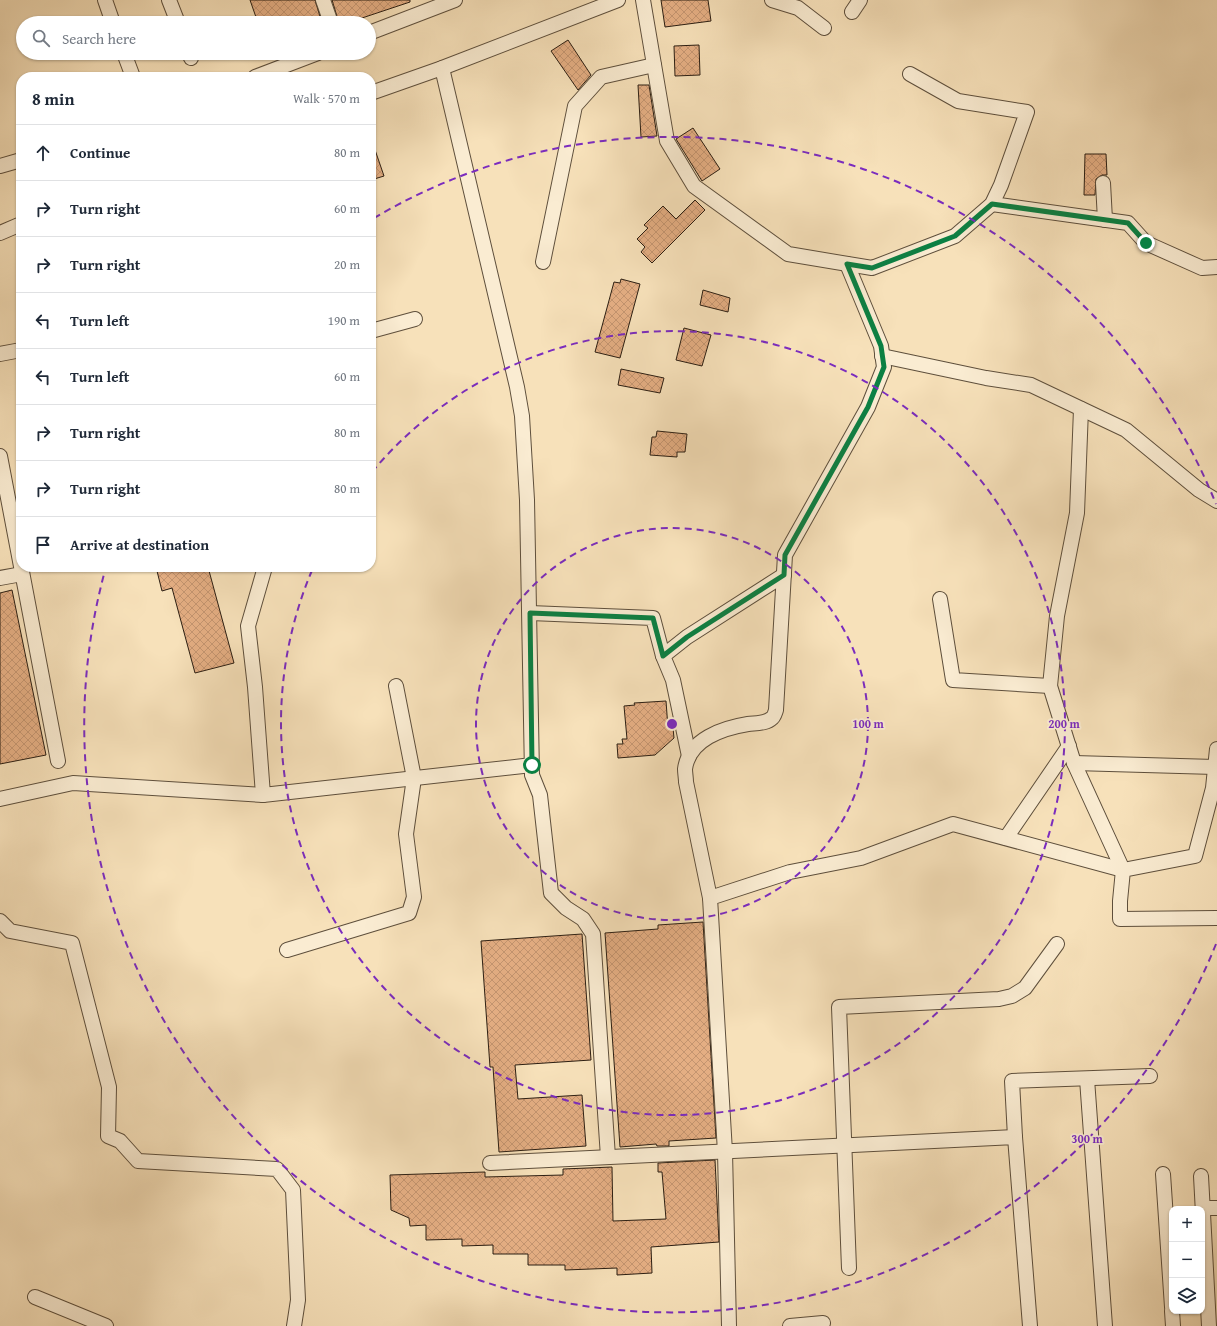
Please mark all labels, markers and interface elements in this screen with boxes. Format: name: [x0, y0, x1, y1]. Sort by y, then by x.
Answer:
search box: [16, 16, 376, 60]
icon: search: [30, 27, 52, 49]
text: Search here: [62, 28, 136, 49]
text: 8 min: [32, 86, 74, 111]
text: Walk · 570 m: [293, 89, 360, 108]
icon: ahead: [32, 142, 54, 164]
text: Continue: [70, 142, 131, 163]
text: 80 m: [334, 143, 360, 162]
icon: right: [32, 198, 54, 220]
text: Turn right: [70, 198, 141, 219]
text: 60 m: [334, 199, 360, 218]
route end: [1137, 234, 1155, 252]
icon: right: [32, 254, 54, 276]
text: Turn right: [70, 254, 141, 275]
text: 20 m: [334, 255, 360, 274]
icon: left: [32, 310, 54, 332]
text: Turn left: [70, 310, 129, 331]
text: 190 m: [328, 311, 360, 330]
icon: left: [32, 366, 54, 388]
text: Turn left: [70, 366, 129, 387]
text: 60 m: [334, 367, 360, 386]
icon: right: [32, 422, 54, 444]
text: Turn right: [70, 422, 141, 443]
text: 80 m: [334, 423, 360, 442]
icon: right: [32, 478, 54, 500]
text: Turn right: [70, 478, 141, 499]
text: 80 m: [334, 479, 360, 498]
icon: arrive: [32, 534, 54, 556]
text: Arrive at destination: [70, 534, 209, 555]
text: 100 m: [852, 715, 885, 732]
text: 200 m: [1048, 715, 1081, 732]
centre of rings: [665, 717, 679, 731]
route start: [523, 756, 541, 774]
text: 300 m: [1071, 1130, 1104, 1147]
map controls: [1169, 1206, 1205, 1314]
button: +: [1169, 1206, 1205, 1242]
button: −: [1169, 1242, 1205, 1278]
button: layers: [1169, 1278, 1205, 1314]

